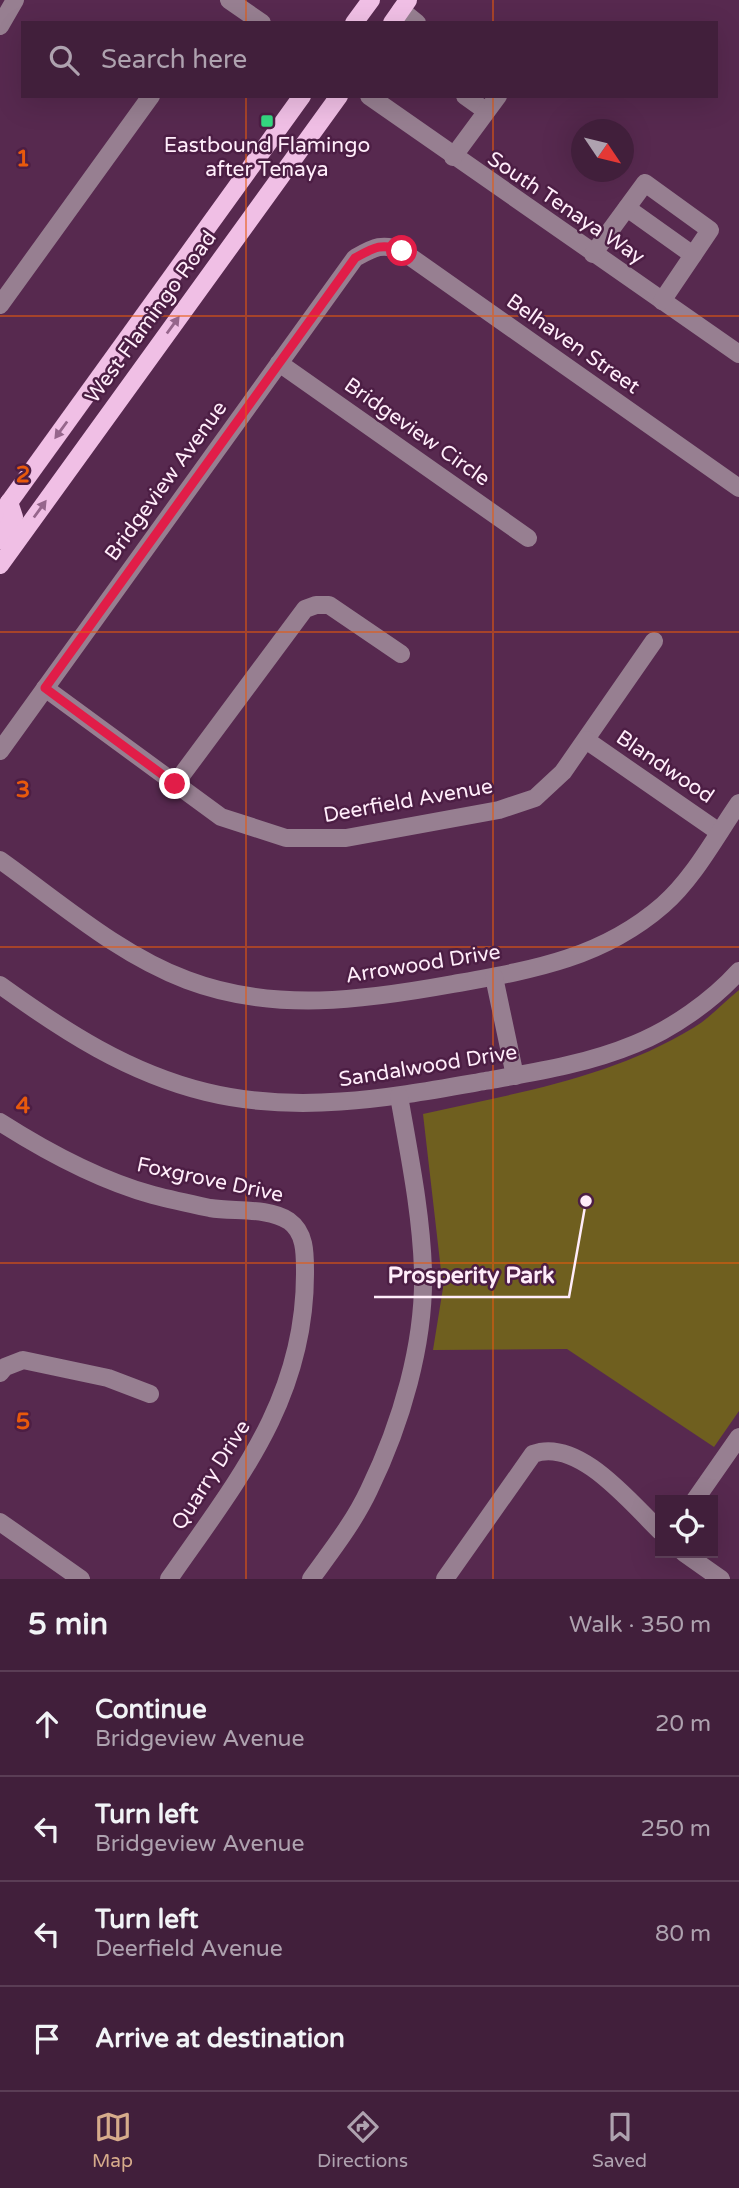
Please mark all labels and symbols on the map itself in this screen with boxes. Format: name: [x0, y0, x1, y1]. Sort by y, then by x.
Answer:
marker: Eastbound Flamingo after Tenaya: [259, 113, 275, 129]
north arrow: [571, 119, 634, 182]
place label: Eastbound Flamingo after Tenaya: [164, 133, 370, 182]
text: 1: [16, 145, 30, 173]
street label: South Tenaya Way: [483, 146, 649, 270]
street label: West Flamingo Road: [80, 226, 222, 408]
route start: [386, 235, 417, 266]
street label: Belhaven Street: [501, 289, 645, 399]
one-way arrow: [166, 316, 180, 334]
street label: Bridgeview Circle: [339, 372, 495, 492]
street label: Bridgeview Avenue: [100, 396, 232, 566]
one-way arrow: [54, 421, 68, 439]
text: 2: [16, 461, 30, 489]
one-way arrow: [33, 500, 47, 518]
street label: Blandwood: [611, 725, 719, 809]
route end: [159, 768, 190, 799]
street label: Deerfield Avenue: [321, 774, 495, 828]
text: 3: [16, 776, 30, 804]
street label: Arrowood Drive: [344, 939, 502, 989]
street label: Sandalwood Drive: [337, 1040, 519, 1092]
text: 4: [16, 1092, 31, 1120]
street label: Foxgrove Drive: [134, 1152, 286, 1208]
callout: Prosperity Park: [374, 1253, 569, 1297]
text: Prosperity Park: [388, 1262, 555, 1290]
text: 5: [16, 1408, 30, 1436]
street label: Quarry Drive: [166, 1415, 256, 1535]

